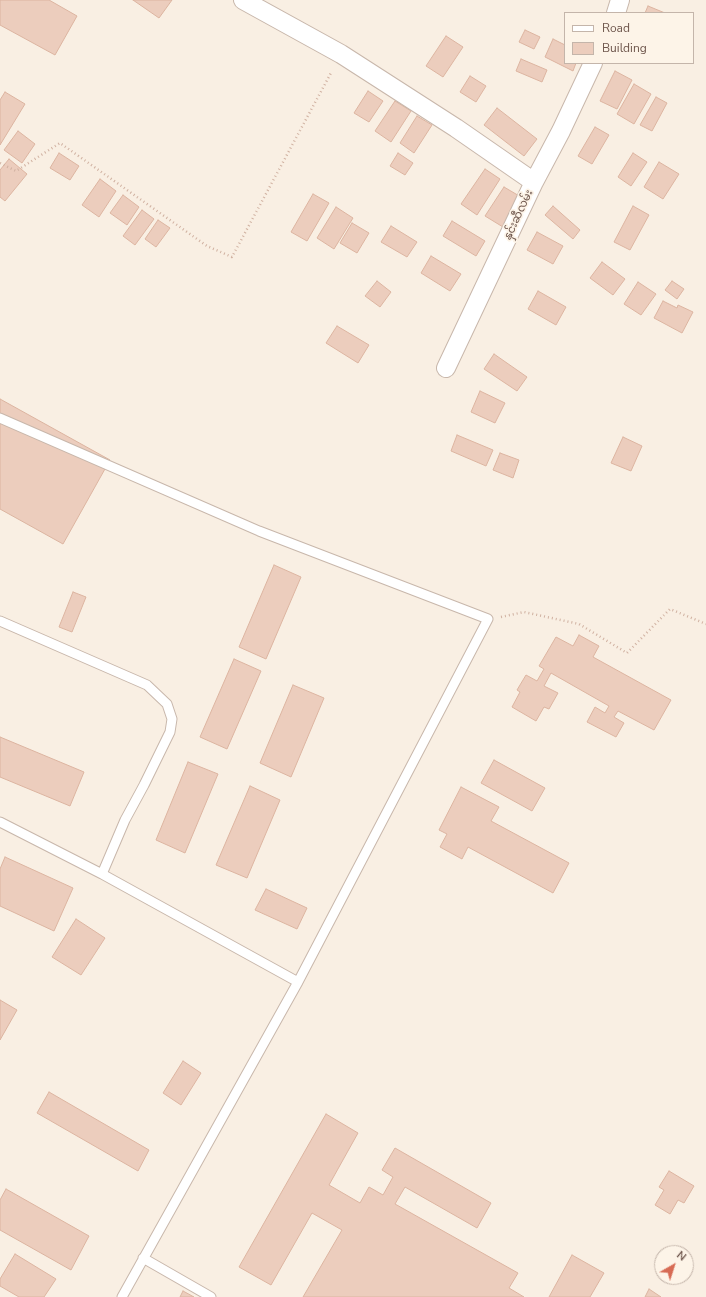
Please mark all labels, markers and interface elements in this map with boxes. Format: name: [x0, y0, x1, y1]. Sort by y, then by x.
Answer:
legend: [564, 12, 694, 64]
text: Road: [602, 20, 630, 36]
text: Building: [602, 40, 647, 56]
street label: နှင်းဆီလမ်း: [502, 188, 536, 242]
north arrow: [654, 1245, 694, 1285]
text: N: [673, 1248, 689, 1264]

